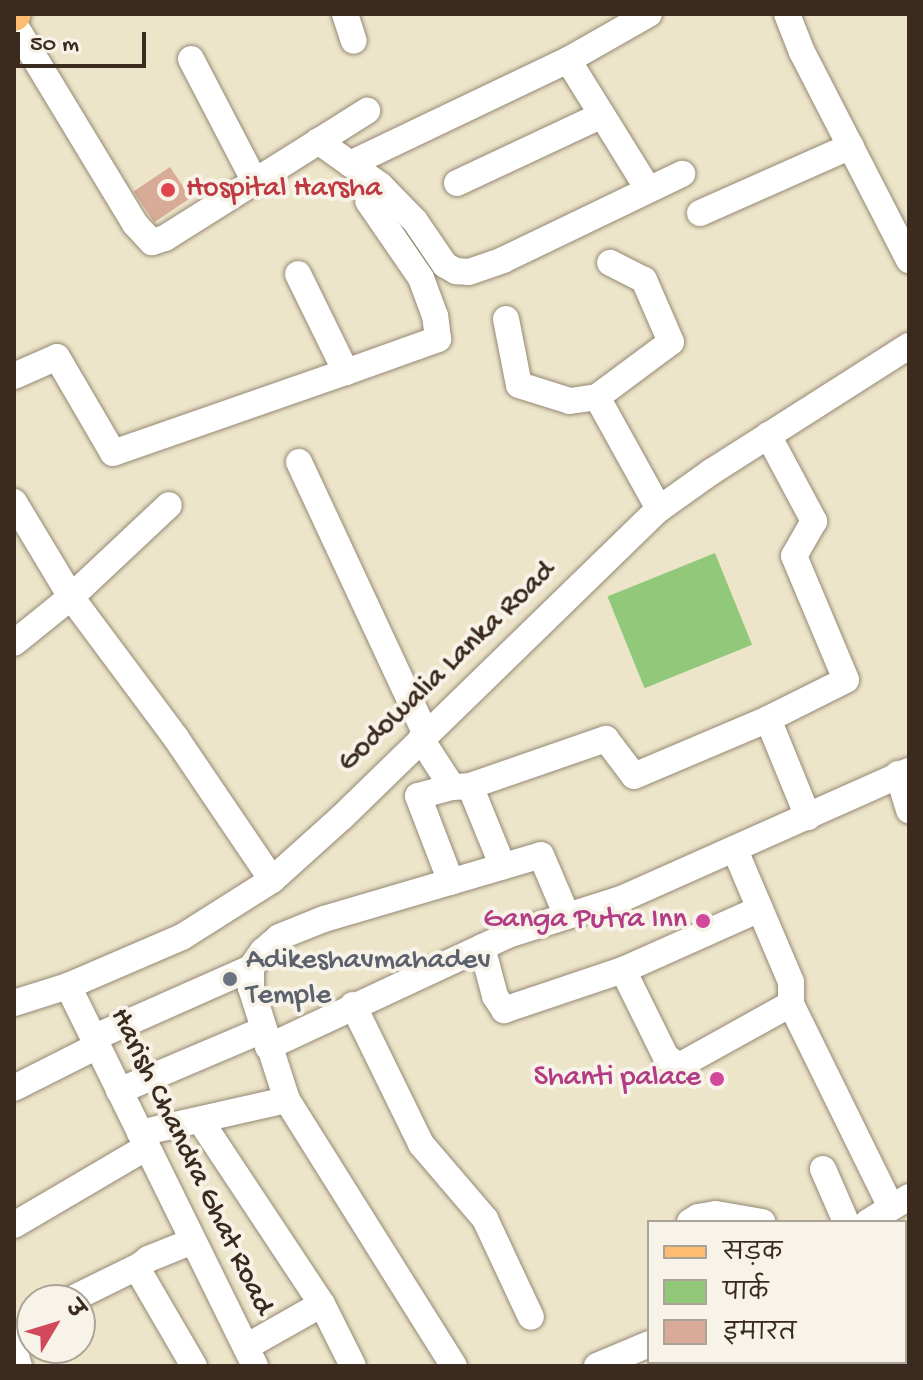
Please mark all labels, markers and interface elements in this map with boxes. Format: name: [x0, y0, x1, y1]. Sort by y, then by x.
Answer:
scale bar: [20, 16, 150, 66]
text: 50 m: [30, 31, 79, 60]
place label: Hospital Harsha: [186, 172, 382, 208]
marker: Hospital Harsha: [157, 179, 179, 201]
street label: Godowalia Lanka Road: [332, 555, 564, 781]
place label: Ganga Putra Inn: [483, 903, 687, 939]
marker: Ganga Putra Inn: [694, 912, 712, 930]
place label: Adikeshavmahadev Temple: [246, 944, 491, 1014]
marker: Adikeshavmahadev Temple: [221, 970, 239, 988]
street label: Harish Chandra Ghat Road: [100, 1003, 280, 1321]
place label: Shanti palace: [534, 1061, 701, 1097]
marker: Shanti palace: [708, 1070, 726, 1088]
legend: [647, 1220, 907, 1364]
text: सड़क: [723, 1240, 782, 1269]
text: पार्क: [723, 1280, 768, 1309]
north arrow: [16, 1284, 96, 1364]
text: उ: [59, 1297, 88, 1324]
text: इमारत: [723, 1320, 796, 1349]

